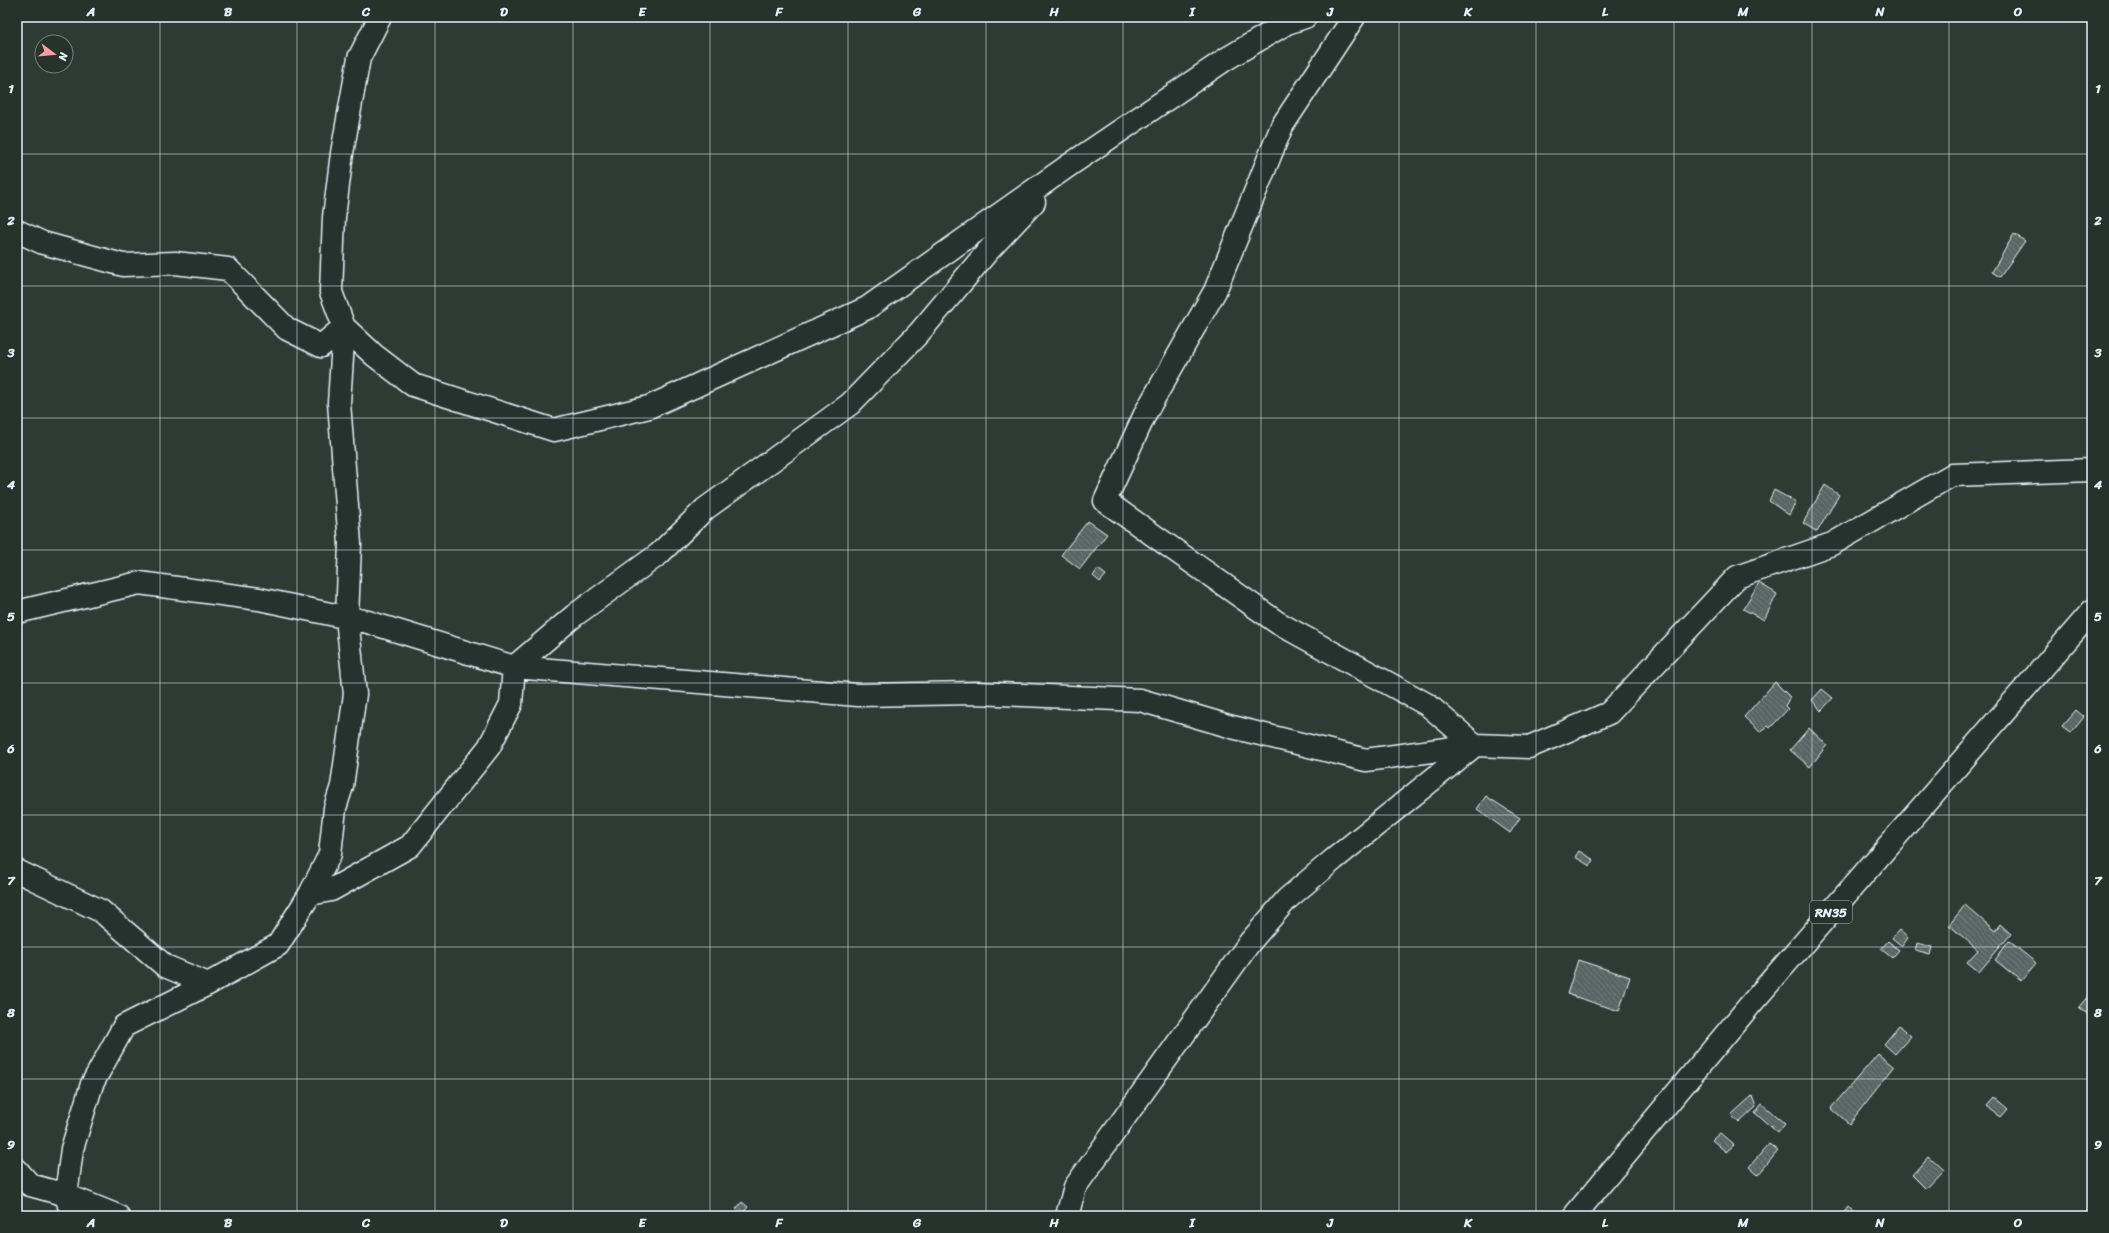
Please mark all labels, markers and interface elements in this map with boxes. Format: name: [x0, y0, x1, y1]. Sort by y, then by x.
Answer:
text: A: [86, 0, 95, 23]
text: B: [224, 0, 233, 23]
text: C: [361, 0, 371, 23]
text: D: [500, 0, 508, 23]
text: E: [638, 0, 647, 23]
text: F: [774, 0, 783, 23]
text: G: [912, 0, 922, 23]
text: H: [1048, 0, 1059, 23]
text: I: [1188, 0, 1196, 23]
text: J: [1326, 0, 1334, 23]
text: K: [1463, 0, 1473, 23]
text: L: [1602, 0, 1609, 23]
text: M: [1737, 0, 1749, 23]
text: N: [1874, 0, 1885, 23]
text: O: [2013, 0, 2023, 23]
north arrow: [34, 34, 74, 74]
text: N: [53, 49, 74, 63]
text: 1: [8, 77, 14, 100]
text: 1: [2095, 77, 2101, 100]
text: 2: [6, 209, 15, 232]
text: 2: [2093, 209, 2102, 232]
text: 3: [6, 341, 15, 364]
text: 3: [2093, 341, 2102, 364]
text: 4: [6, 473, 16, 496]
text: 4: [2093, 473, 2103, 496]
text: 5: [7, 605, 15, 628]
text: 5: [2094, 605, 2102, 628]
text: 6: [6, 737, 15, 760]
text: 6: [2093, 737, 2102, 760]
text: 7: [7, 869, 16, 892]
text: 7: [2094, 869, 2103, 892]
road number: RN35: [1810, 901, 1852, 923]
text: 8: [6, 1001, 15, 1024]
text: 8: [2093, 1001, 2102, 1024]
text: 9: [7, 1133, 15, 1156]
text: 9: [2094, 1133, 2102, 1156]
text: A: [86, 1211, 95, 1233]
text: B: [224, 1211, 233, 1233]
text: C: [361, 1211, 371, 1233]
text: D: [500, 1211, 508, 1233]
text: E: [638, 1211, 647, 1233]
text: F: [774, 1211, 783, 1233]
text: G: [912, 1211, 922, 1233]
text: H: [1048, 1211, 1059, 1233]
text: I: [1188, 1211, 1196, 1233]
text: J: [1326, 1211, 1334, 1233]
text: K: [1463, 1211, 1473, 1233]
text: L: [1602, 1211, 1609, 1233]
text: M: [1737, 1211, 1749, 1233]
text: N: [1874, 1211, 1885, 1233]
text: O: [2013, 1211, 2023, 1233]

